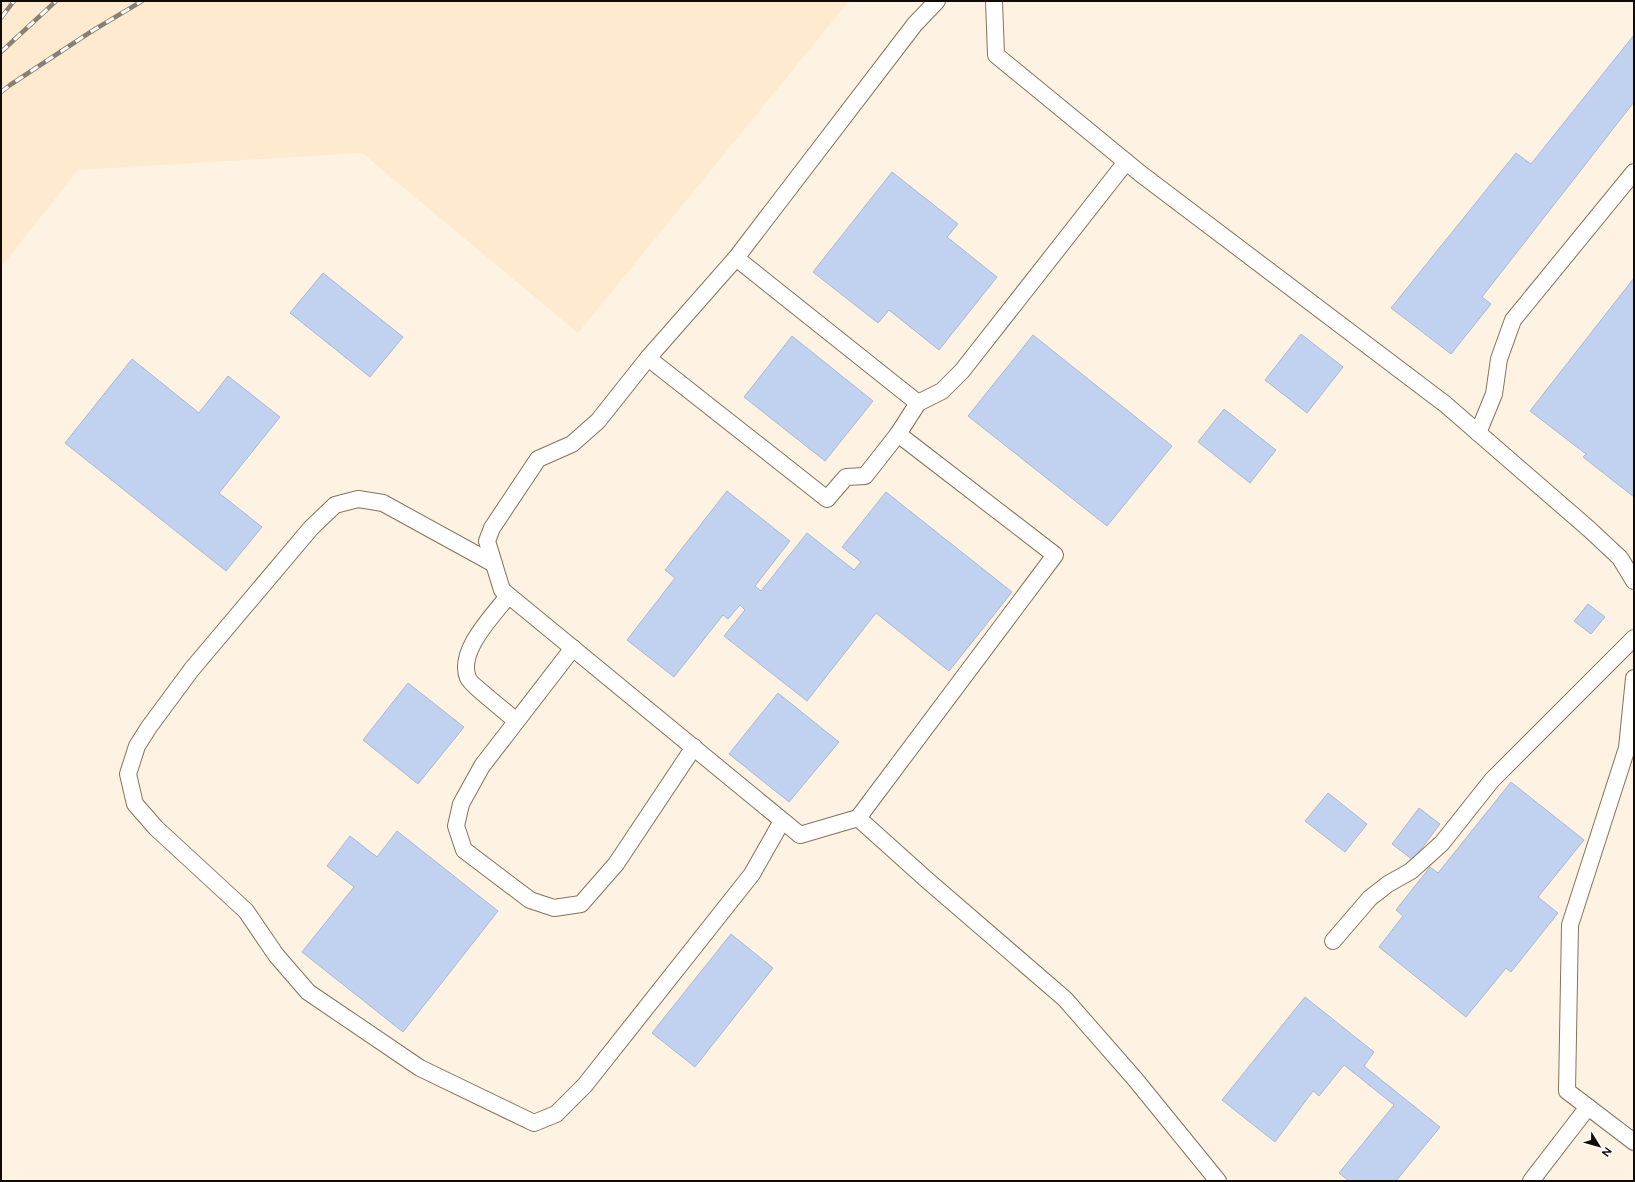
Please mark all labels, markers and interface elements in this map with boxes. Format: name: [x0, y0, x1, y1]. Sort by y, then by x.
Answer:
north arrow: [1579, 1126, 1619, 1166]
text: N: [1599, 1144, 1614, 1159]

